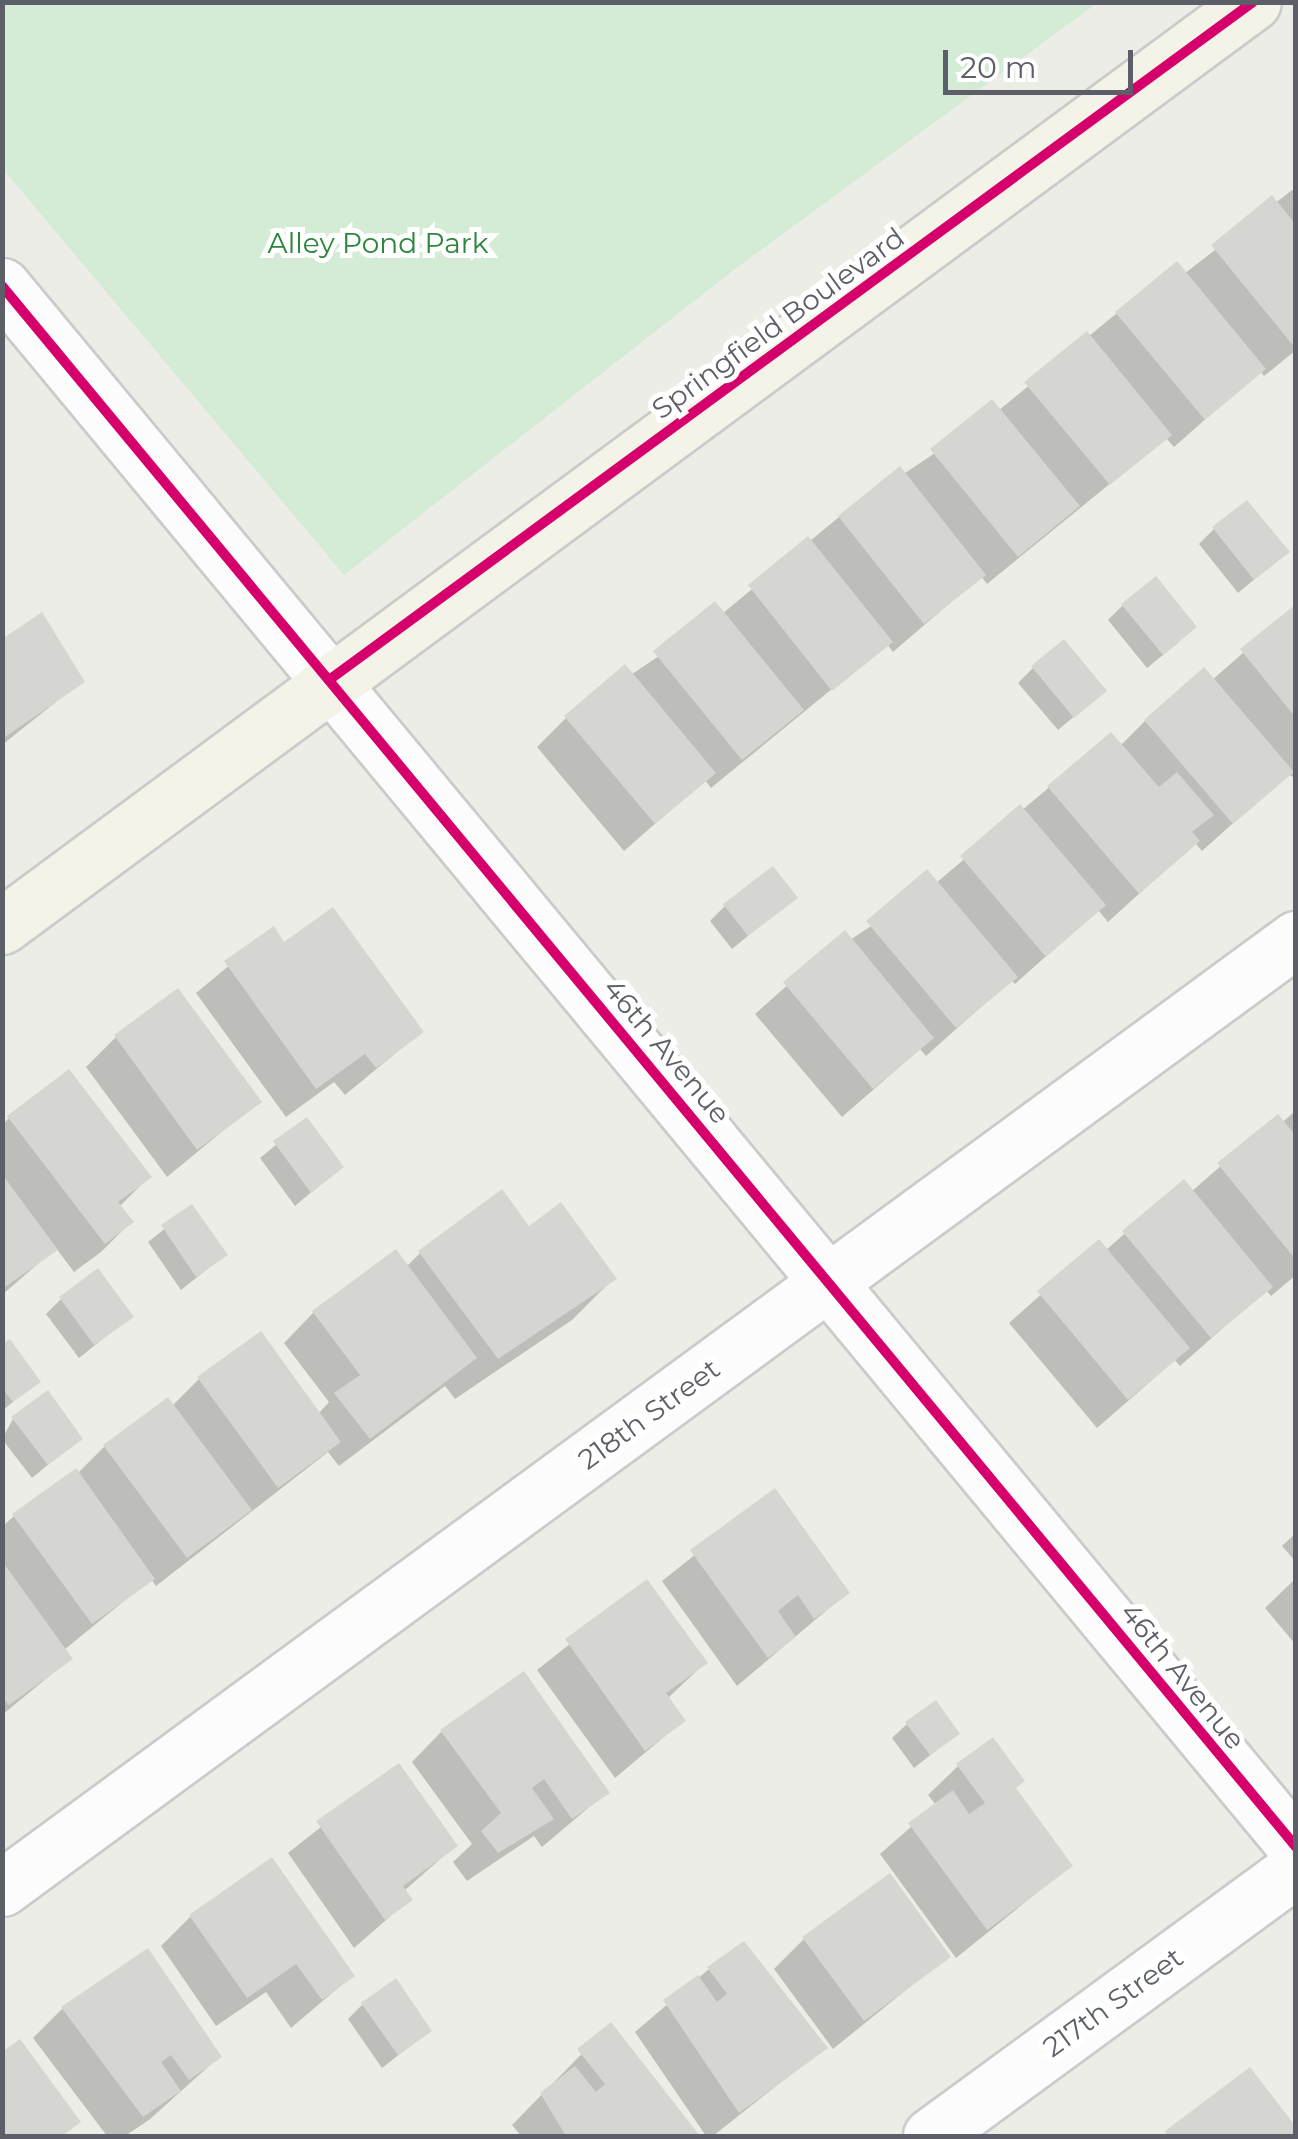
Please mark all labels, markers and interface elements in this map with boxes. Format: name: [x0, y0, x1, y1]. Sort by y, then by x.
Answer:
scale bar: [948, 30, 1138, 92]
text: 20 m: [960, 49, 1037, 86]
street label: Springfield Boulevard: [645, 220, 911, 426]
park label: Alley Pond Park: [268, 226, 488, 260]
street label: 46th Avenue: [597, 972, 737, 1130]
street label: 218th Street: [572, 1352, 726, 1476]
street label: 46th Avenue: [1114, 1596, 1252, 1756]
street label: 217th Street: [1037, 1940, 1189, 2064]

